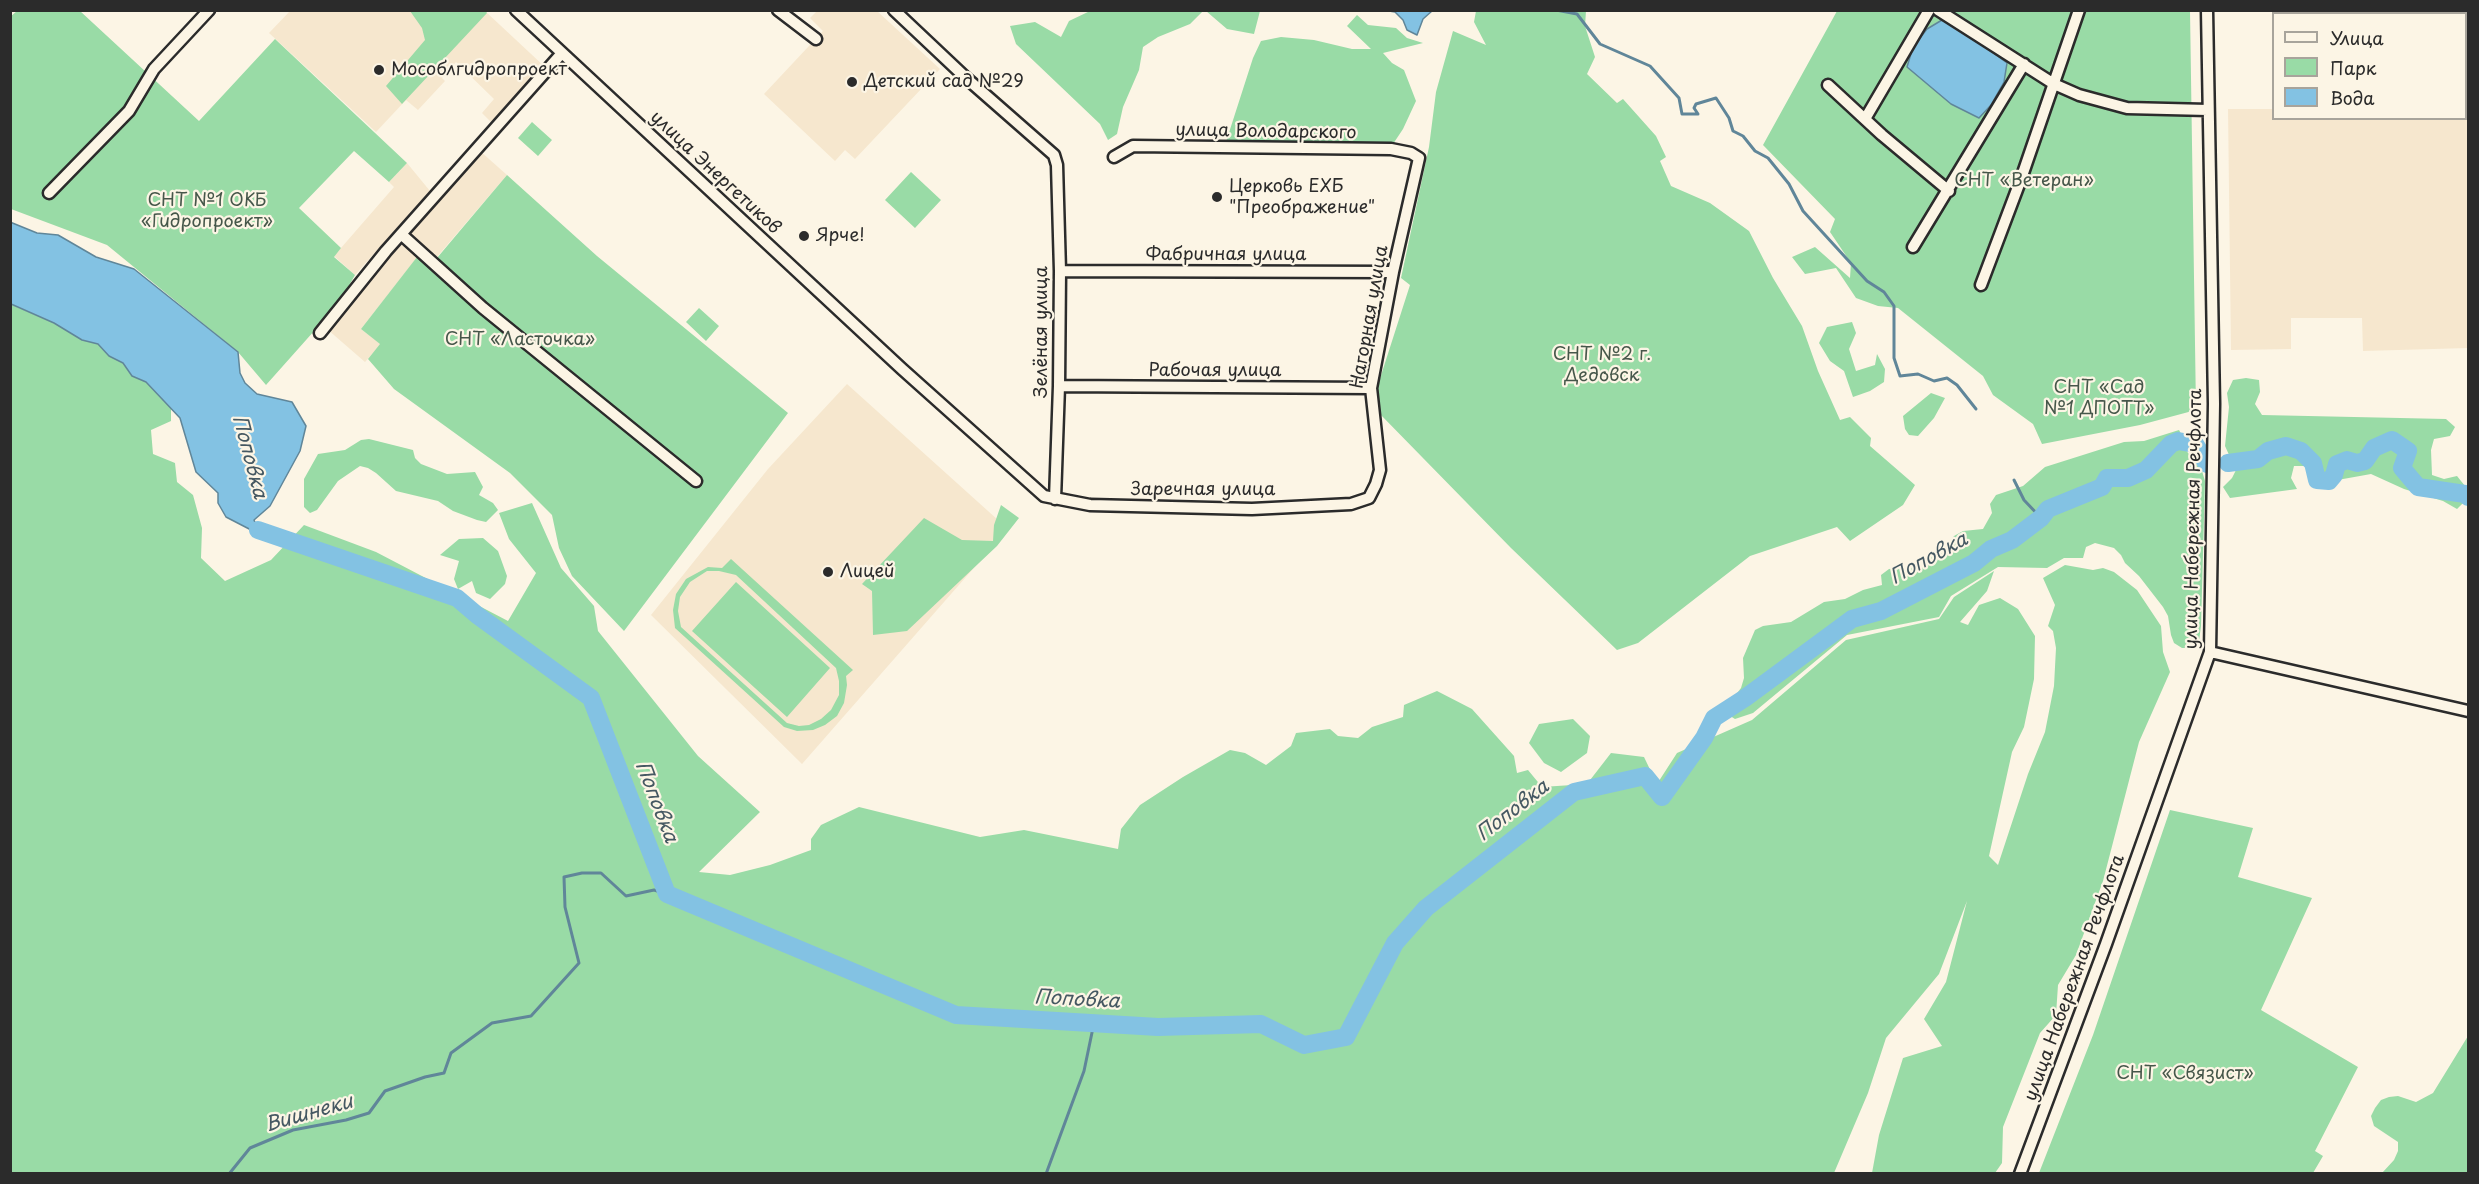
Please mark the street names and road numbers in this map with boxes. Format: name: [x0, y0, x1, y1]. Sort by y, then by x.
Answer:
street label: улица Энергетиков: [645, 107, 785, 239]
street label: улица Володарского: [1175, 120, 1357, 144]
street label: Фабричная улица: [1146, 244, 1306, 266]
street label: Нагорная улица: [1347, 244, 1393, 390]
street label: Зелёная улица: [1031, 266, 1053, 398]
street label: Рабочая улица: [1149, 360, 1281, 382]
street label: улица Набережная Речфлота: [2181, 388, 2207, 650]
street label: Заречная улица: [1131, 479, 1275, 501]
street label: улица Набережная Речфлота: [2020, 852, 2130, 1104]

